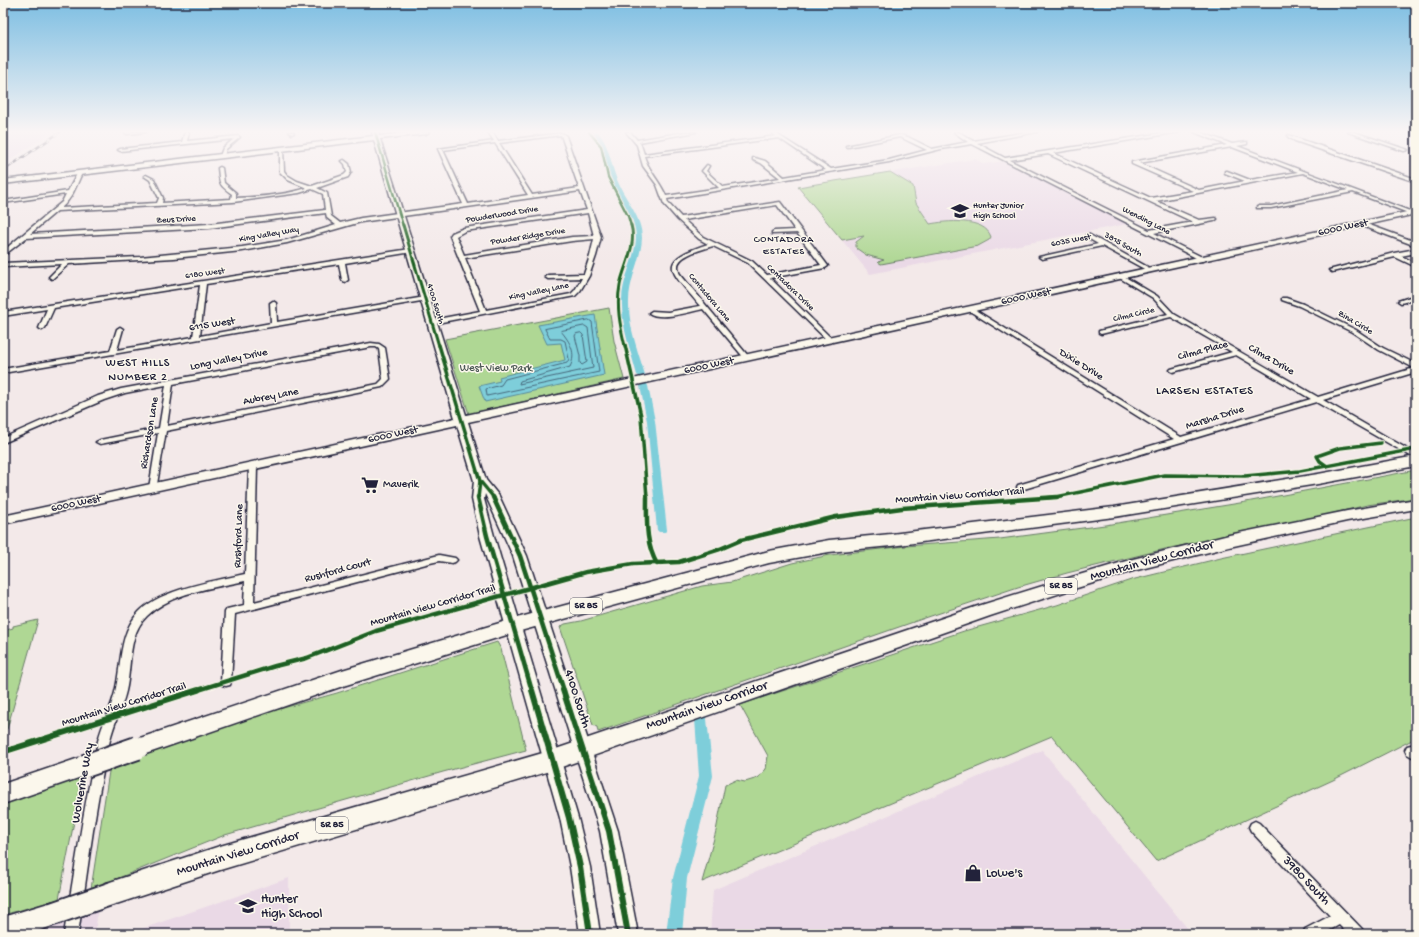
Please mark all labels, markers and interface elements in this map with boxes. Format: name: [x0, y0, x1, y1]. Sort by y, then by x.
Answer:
school or university icon: Hunter Junior High School: [950, 201, 970, 221]
place label: Hunter Junior High School: [973, 201, 1024, 222]
street label: Powderwood Drive: [464, 204, 539, 226]
street label: Wending Lane: [1120, 204, 1172, 238]
street label: Zeus Drive: [156, 213, 196, 227]
street label: 6000 West: [1317, 217, 1370, 239]
street label: King Valley Way: [238, 224, 300, 246]
street label: Powder Ridge Drive: [489, 226, 566, 248]
street label: 3815 South: [1101, 230, 1144, 260]
street label: 6035 West: [1050, 231, 1093, 250]
district label: CONTADORA ESTATES: [754, 234, 814, 258]
street label: Contadora Drive: [764, 262, 817, 314]
street label: 6180 West: [185, 266, 227, 282]
street label: Contadora Lane: [686, 271, 733, 325]
street label: King Valley Lane: [508, 280, 570, 304]
street label: 4100 South: [424, 282, 446, 326]
street label: 6000 West: [1000, 286, 1053, 308]
street label: Cilma Circle: [1112, 305, 1156, 325]
street label: Zina Circle: [1335, 309, 1375, 338]
street label: 6115 West: [188, 315, 237, 335]
street label: Cilma Place: [1177, 338, 1230, 363]
street label: Cilma Drive: [1246, 342, 1296, 378]
street label: Dixie Drive: [1056, 346, 1106, 384]
street label: Long Valley Drive: [189, 347, 269, 373]
street label: 6000 West: [683, 355, 736, 377]
district label: WEST HILLS NUMBER 2: [106, 357, 170, 385]
park label: West View Park: [460, 363, 533, 375]
district label: LARSEN ESTATES: [1156, 385, 1254, 399]
street label: Aubrey Lane: [242, 386, 300, 408]
street label: Richardson Lane: [138, 396, 162, 470]
street label: Marsha Drive: [1184, 403, 1246, 433]
street label: 6000 West: [367, 424, 420, 446]
supermarket icon: Maverik: [360, 475, 380, 495]
place label: Maverik: [383, 479, 420, 491]
street label: Mountain View Corridor Trail: [895, 485, 1026, 506]
street label: 6000 West: [50, 493, 103, 515]
street label: Rushford Lane: [231, 503, 246, 568]
street label: Mountain View Corridor: [1089, 537, 1217, 585]
street label: Rushford Court: [303, 555, 374, 586]
road number: SR 85: [1045, 578, 1077, 594]
street label: Mountain View Corridor Trail: [369, 582, 497, 630]
road number: SR 85: [570, 598, 602, 614]
street label: 4100 South: [561, 668, 593, 730]
street label: Mountain View Corridor: [644, 678, 771, 734]
street label: Mountain View Corridor Trail: [60, 680, 188, 730]
street label: Wolverine Way: [69, 741, 98, 824]
road number: SR 85: [316, 817, 348, 833]
street label: Mountain View Corridor: [175, 828, 302, 880]
street label: 3980 South: [1278, 853, 1333, 909]
shop icon: Lowe's: [963, 863, 983, 883]
place label: Lowe's: [986, 866, 1024, 881]
place label: Hunter High School: [261, 892, 323, 922]
school or university icon: Hunter High School: [238, 896, 258, 916]

